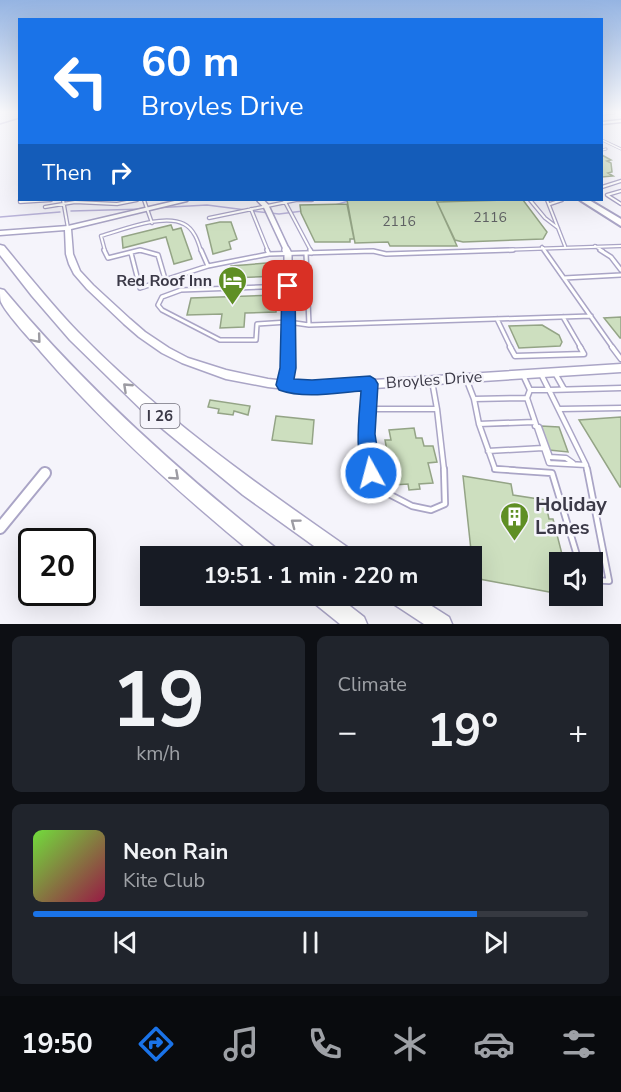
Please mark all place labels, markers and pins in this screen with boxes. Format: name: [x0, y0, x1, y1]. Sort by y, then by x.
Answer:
pin: [262, 260, 313, 311]
hotel icon: Red Roof Inn: [217, 264, 249, 306]
place label: Red Roof Inn: [116, 270, 212, 292]
place label: Holiday Lanes: [535, 491, 607, 541]
building icon: Holiday Lanes: [498, 500, 530, 542]

